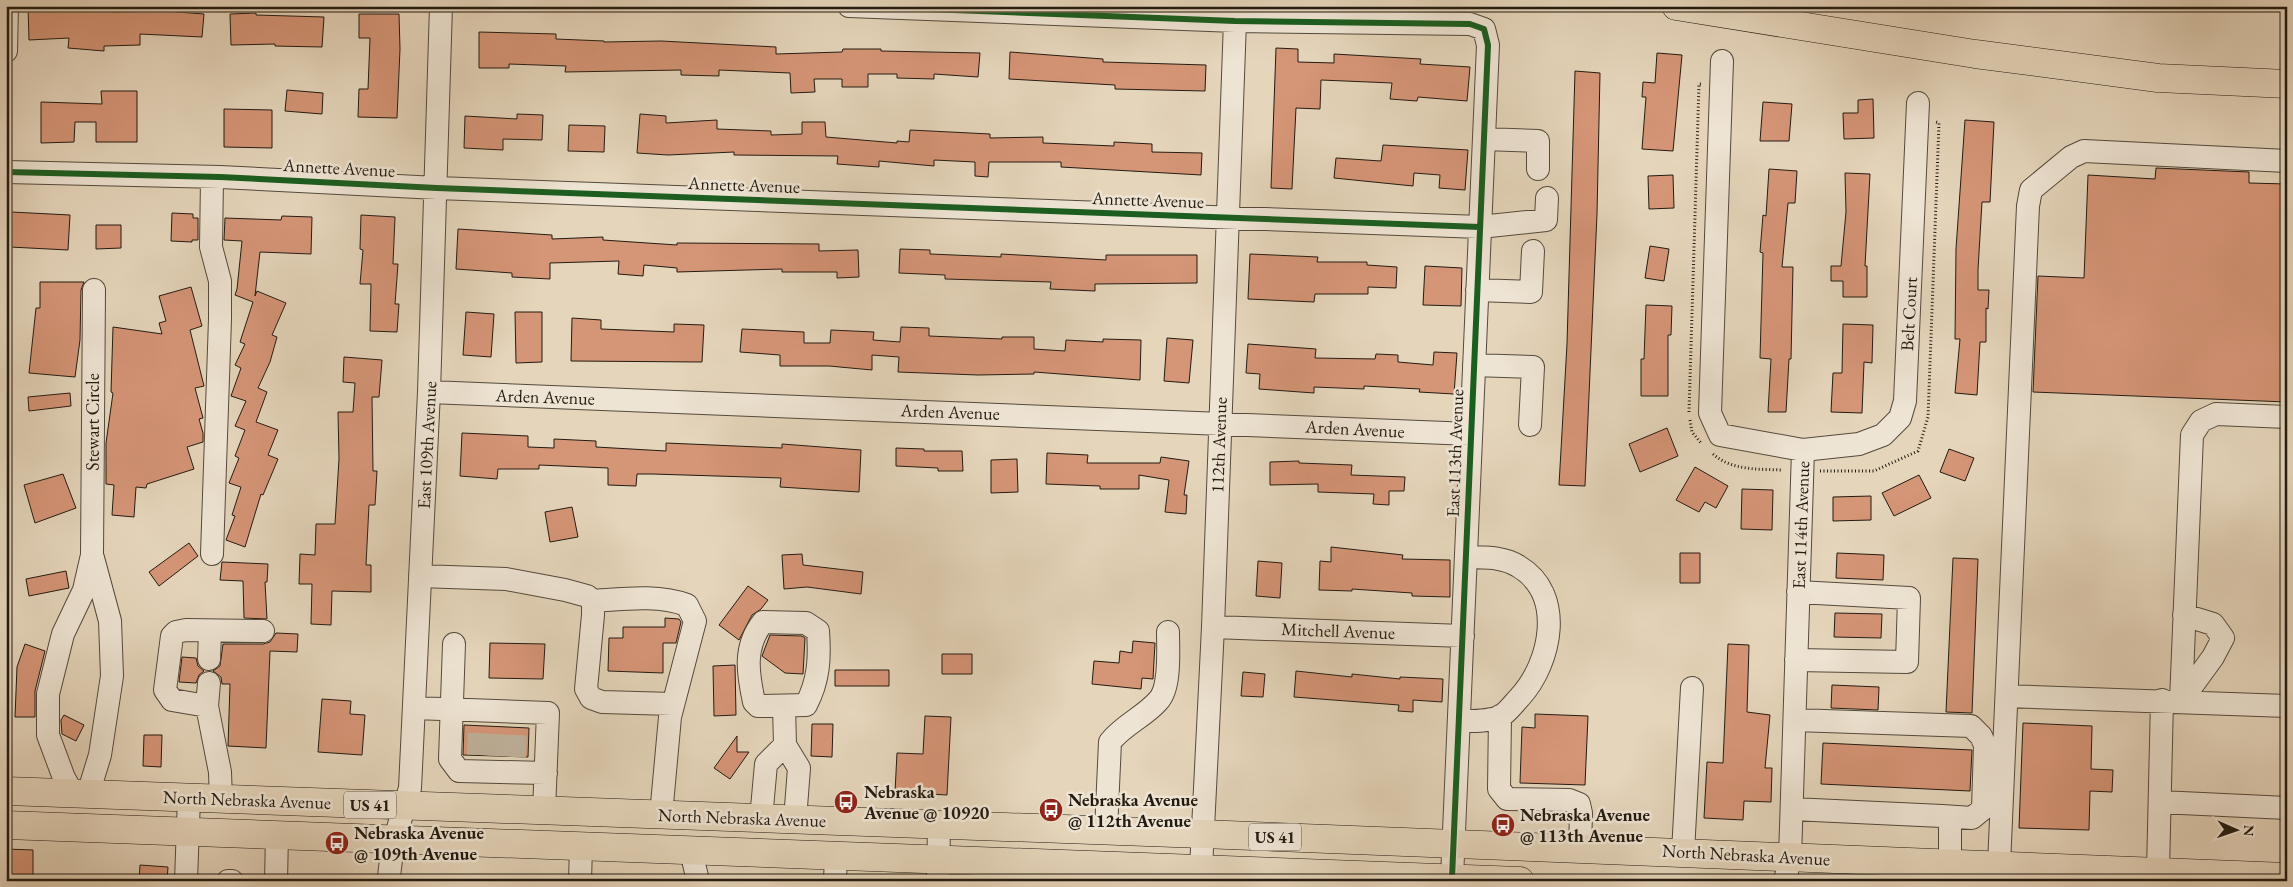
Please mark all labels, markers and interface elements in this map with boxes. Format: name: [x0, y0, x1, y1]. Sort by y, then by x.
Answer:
street label: Annette Avenue: [281, 153, 396, 182]
street label: Annette Avenue: [687, 171, 800, 198]
street label: Annette Avenue: [1091, 186, 1204, 213]
street label: Belt Court: [1895, 276, 1922, 352]
street label: Stewart Circle: [81, 373, 104, 471]
street label: East 109th Avenue: [412, 380, 441, 510]
street label: Arden Avenue: [494, 383, 595, 410]
street label: East 113th Avenue: [1441, 389, 1468, 517]
street label: 112th Avenue: [1205, 397, 1232, 493]
street label: Arden Avenue: [899, 398, 1000, 425]
street label: Arden Avenue: [1304, 414, 1405, 443]
street label: East 114th Avenue: [1787, 461, 1814, 589]
street label: Mitchell Avenue: [1281, 617, 1395, 644]
place label: Nebraska Avenue @ 10920: [863, 780, 990, 824]
street label: North Nebraska Avenue: [163, 785, 331, 814]
place label: Nebraska Avenue @ 112th Avenue: [1068, 788, 1199, 832]
bus stop icon: Nebraska Avenue @ 10920: [833, 789, 859, 815]
road number: US 41: [344, 792, 396, 818]
bus stop icon: Nebraska Avenue @ 112th Avenue: [1038, 797, 1064, 823]
street label: North Nebraska Avenue: [658, 803, 826, 832]
place label: Nebraska Avenue @ 113th Avenue: [1520, 803, 1651, 847]
north arrow: [2210, 804, 2260, 854]
bus stop icon: Nebraska Avenue @ 113th Avenue: [1490, 812, 1516, 838]
place label: Nebraska Avenue @ 109th Avenue: [354, 821, 485, 865]
road number: US 41: [1249, 824, 1301, 850]
text: N: [2240, 824, 2258, 837]
bus stop icon: Nebraska Avenue @ 109th Avenue: [324, 830, 350, 856]
street label: North Nebraska Avenue: [1661, 839, 1831, 870]

